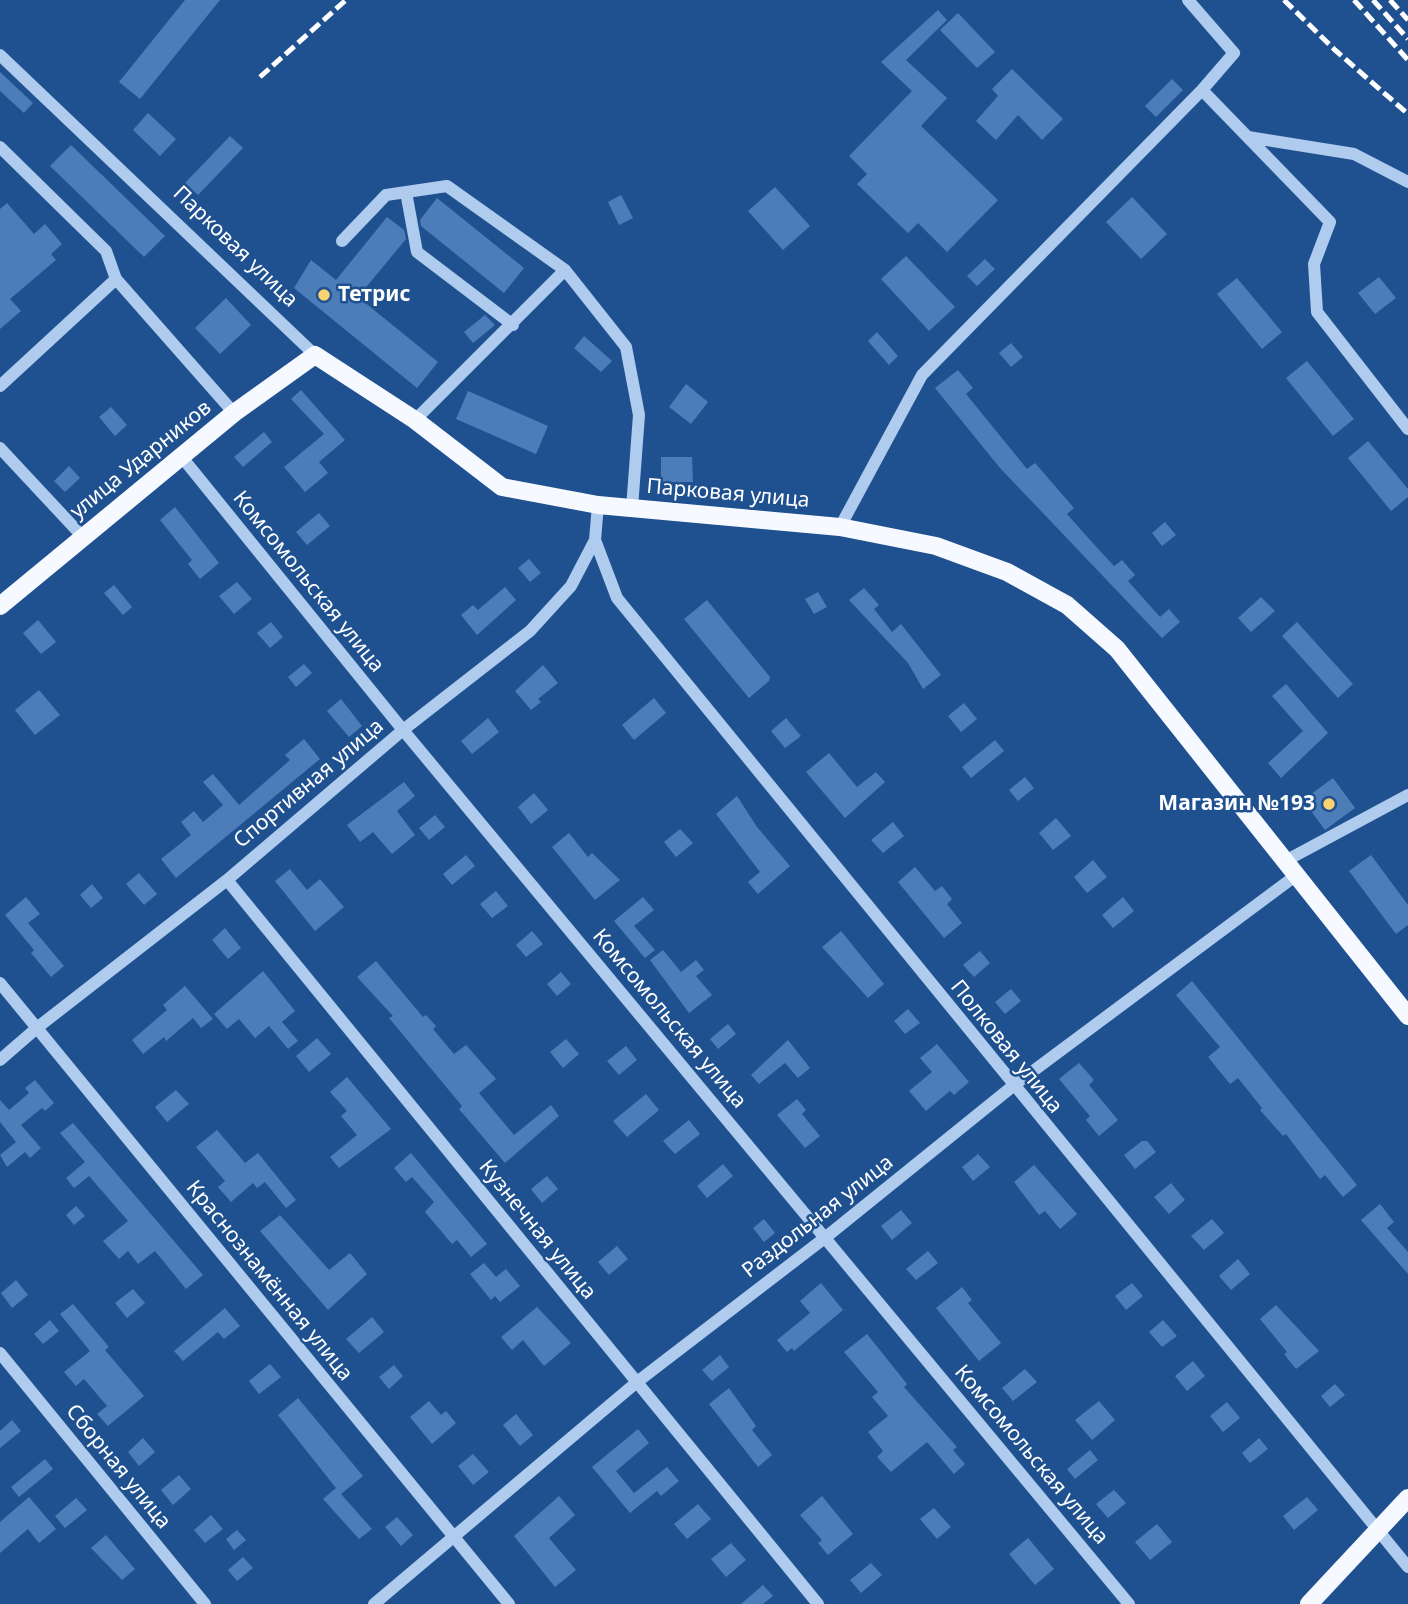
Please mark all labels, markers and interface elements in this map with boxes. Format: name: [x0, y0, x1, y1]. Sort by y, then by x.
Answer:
street label: Парковая улица: [167, 181, 303, 313]
place label: Тетрис: [338, 282, 410, 308]
marker: Тетрис: [316, 287, 332, 303]
street label: улица Ударников: [65, 395, 217, 525]
street label: Парковая улица: [645, 474, 811, 514]
street label: Комсомольская улица: [227, 486, 389, 678]
street label: Спортивная улица: [229, 714, 389, 854]
place label: Магазин №193: [1158, 791, 1315, 817]
marker: Магазин №193: [1321, 796, 1337, 812]
street label: Комсомольская улица: [587, 924, 751, 1114]
street label: Полковая улица: [945, 975, 1067, 1119]
street label: Раздольная улица: [737, 1150, 899, 1284]
street label: Кузнечная улица: [473, 1155, 601, 1305]
street label: Краснознамённая улица: [180, 1176, 358, 1386]
street label: Комсомольская улица: [949, 1360, 1113, 1550]
street label: Сборная улица: [60, 1400, 176, 1534]

